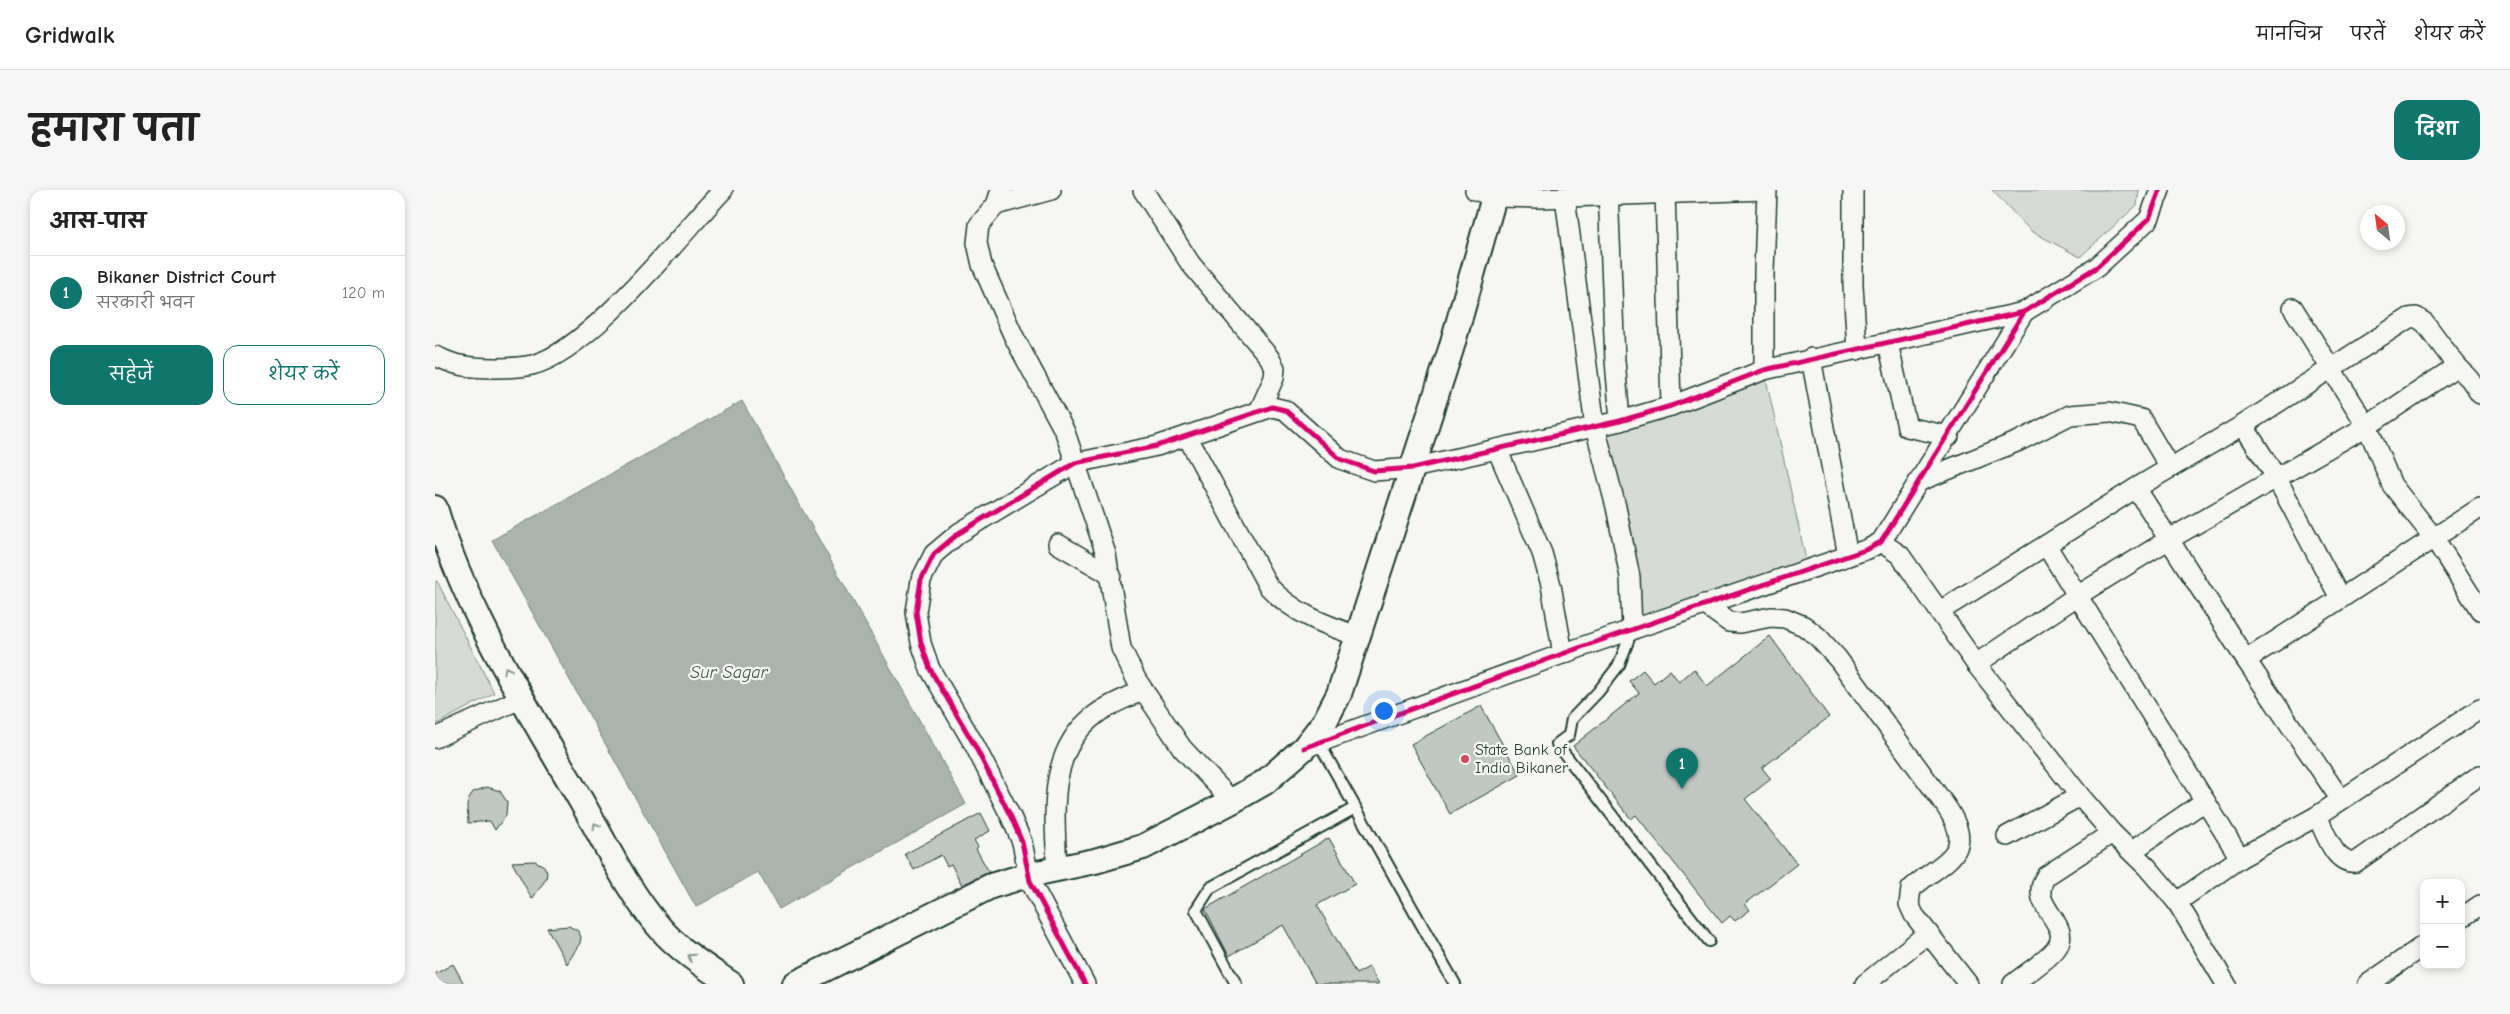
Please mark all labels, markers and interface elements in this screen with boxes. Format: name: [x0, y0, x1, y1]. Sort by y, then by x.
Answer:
text: Gridwalk: [25, 21, 114, 49]
text: मानचित्र: [2256, 24, 2322, 45]
text: परतें: [2350, 24, 2386, 45]
text: शेयर करें: [2414, 24, 2485, 45]
button: दिशा: [2394, 100, 2480, 160]
text: हमारा पता: [30, 108, 198, 149]
north arrow: [2360, 205, 2405, 250]
text: आस-पास: [50, 209, 146, 233]
text: Bikaner District Court: [97, 266, 276, 288]
text: 1: [63, 284, 69, 302]
text: 120 m: [342, 284, 385, 302]
text: सरकारी भवन: [97, 294, 194, 312]
button: सहेजें: [50, 345, 213, 405]
button: शेयर करें: [223, 345, 385, 405]
water label: Sur Sagar: [690, 662, 769, 683]
one-way arrow: [503, 666, 513, 675]
your location: [1371, 698, 1397, 724]
place label: State Bank of India Bikaner: [1475, 741, 1569, 777]
pin: 1: [1666, 748, 1698, 789]
marker: State Bank of India Bikaner: [1459, 753, 1471, 765]
one-way arrow: [592, 823, 602, 832]
map controls: [2420, 879, 2465, 969]
button: +: [2420, 879, 2465, 924]
button: −: [2420, 924, 2465, 969]
one-way arrow: [687, 954, 697, 963]

